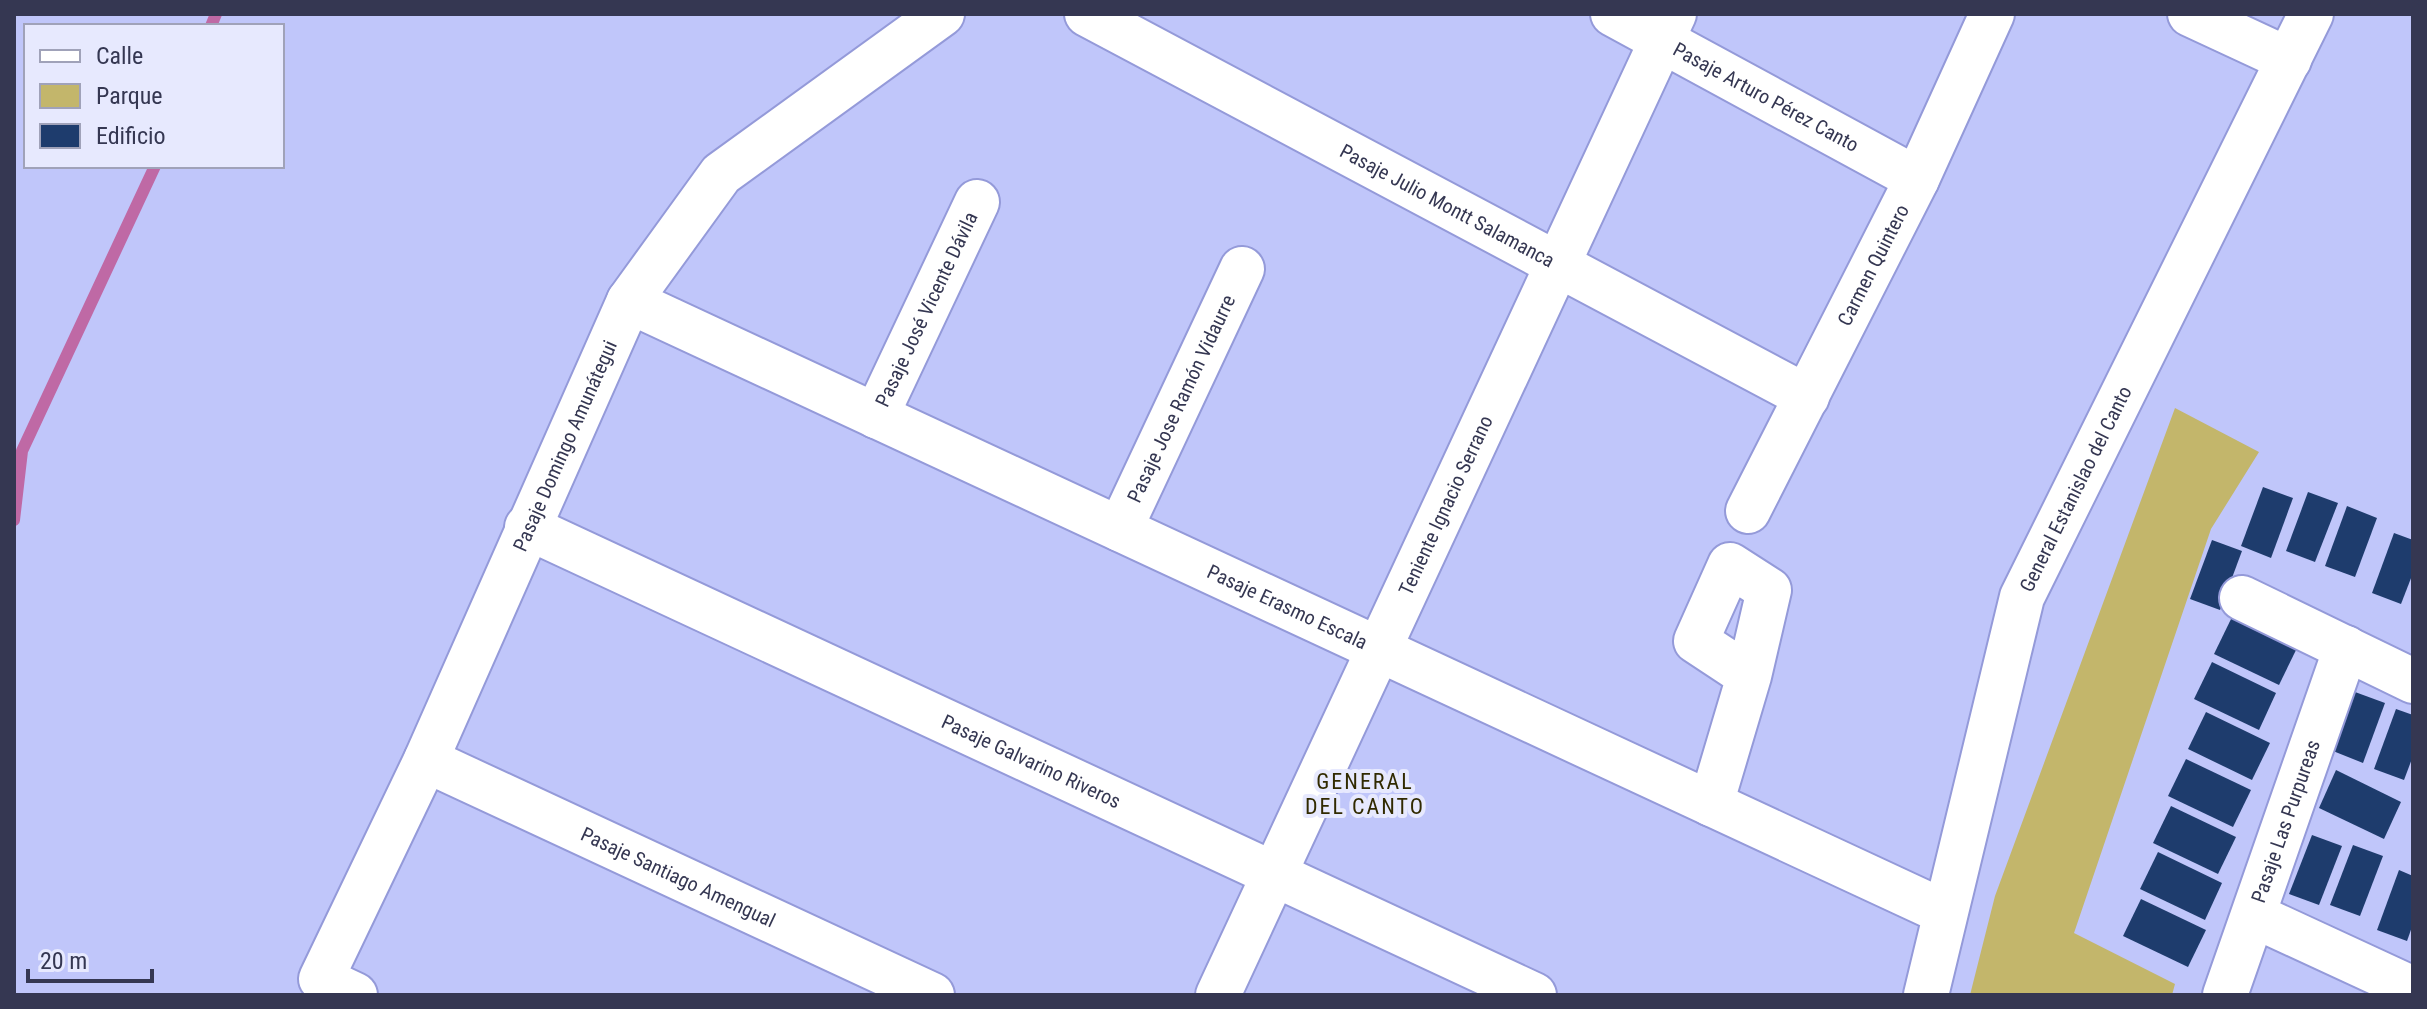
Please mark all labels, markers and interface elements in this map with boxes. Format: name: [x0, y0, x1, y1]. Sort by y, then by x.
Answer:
legend: [24, 24, 284, 168]
street label: Pasaje Arturo Pérez Canto: [1669, 37, 1863, 157]
text: Calle: [96, 42, 143, 70]
text: Parque: [96, 82, 163, 110]
text: Edificio: [96, 122, 166, 150]
street label: Pasaje Julio Montt Salamanca: [1336, 139, 1559, 272]
street label: Carmen Quintero: [1832, 200, 1914, 330]
street label: Pasaje José Vicente Dávila: [870, 208, 983, 411]
street label: Pasaje Jose Ramón Vidaurre: [1122, 291, 1240, 506]
street label: Pasaje Domingo Amunátegui: [508, 337, 622, 555]
street label: General Estanislao del Canto: [2015, 382, 2137, 596]
street label: Teniente Ignacio Serrano: [1394, 412, 1498, 599]
street label: Pasaje Erasmo Escala: [1203, 559, 1371, 654]
street label: Pasaje Galvarino Riveros: [938, 709, 1125, 813]
street label: Pasaje Las Purpureas: [2246, 737, 2325, 906]
district label: GENERAL DEL CANTO: [1305, 769, 1425, 819]
street label: Pasaje Santiago Amengual: [577, 822, 779, 933]
scale bar: [28, 933, 152, 983]
text: 20 m: [40, 947, 87, 975]

